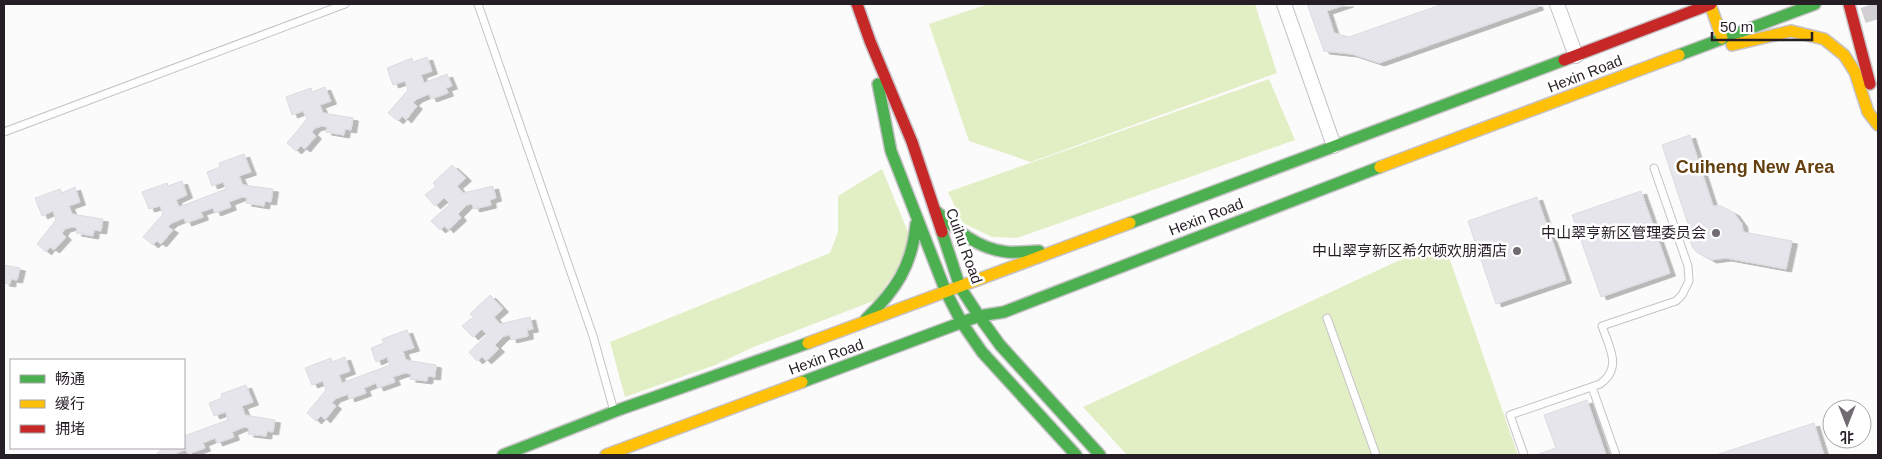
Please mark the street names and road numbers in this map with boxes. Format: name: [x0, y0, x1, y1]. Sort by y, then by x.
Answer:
street label: Hexin Road: [1545, 52, 1624, 96]
street label: Hexin Road: [1166, 195, 1245, 239]
street label: Cuihu Road: [943, 206, 986, 286]
street label: Hexin Road: [786, 335, 866, 378]

